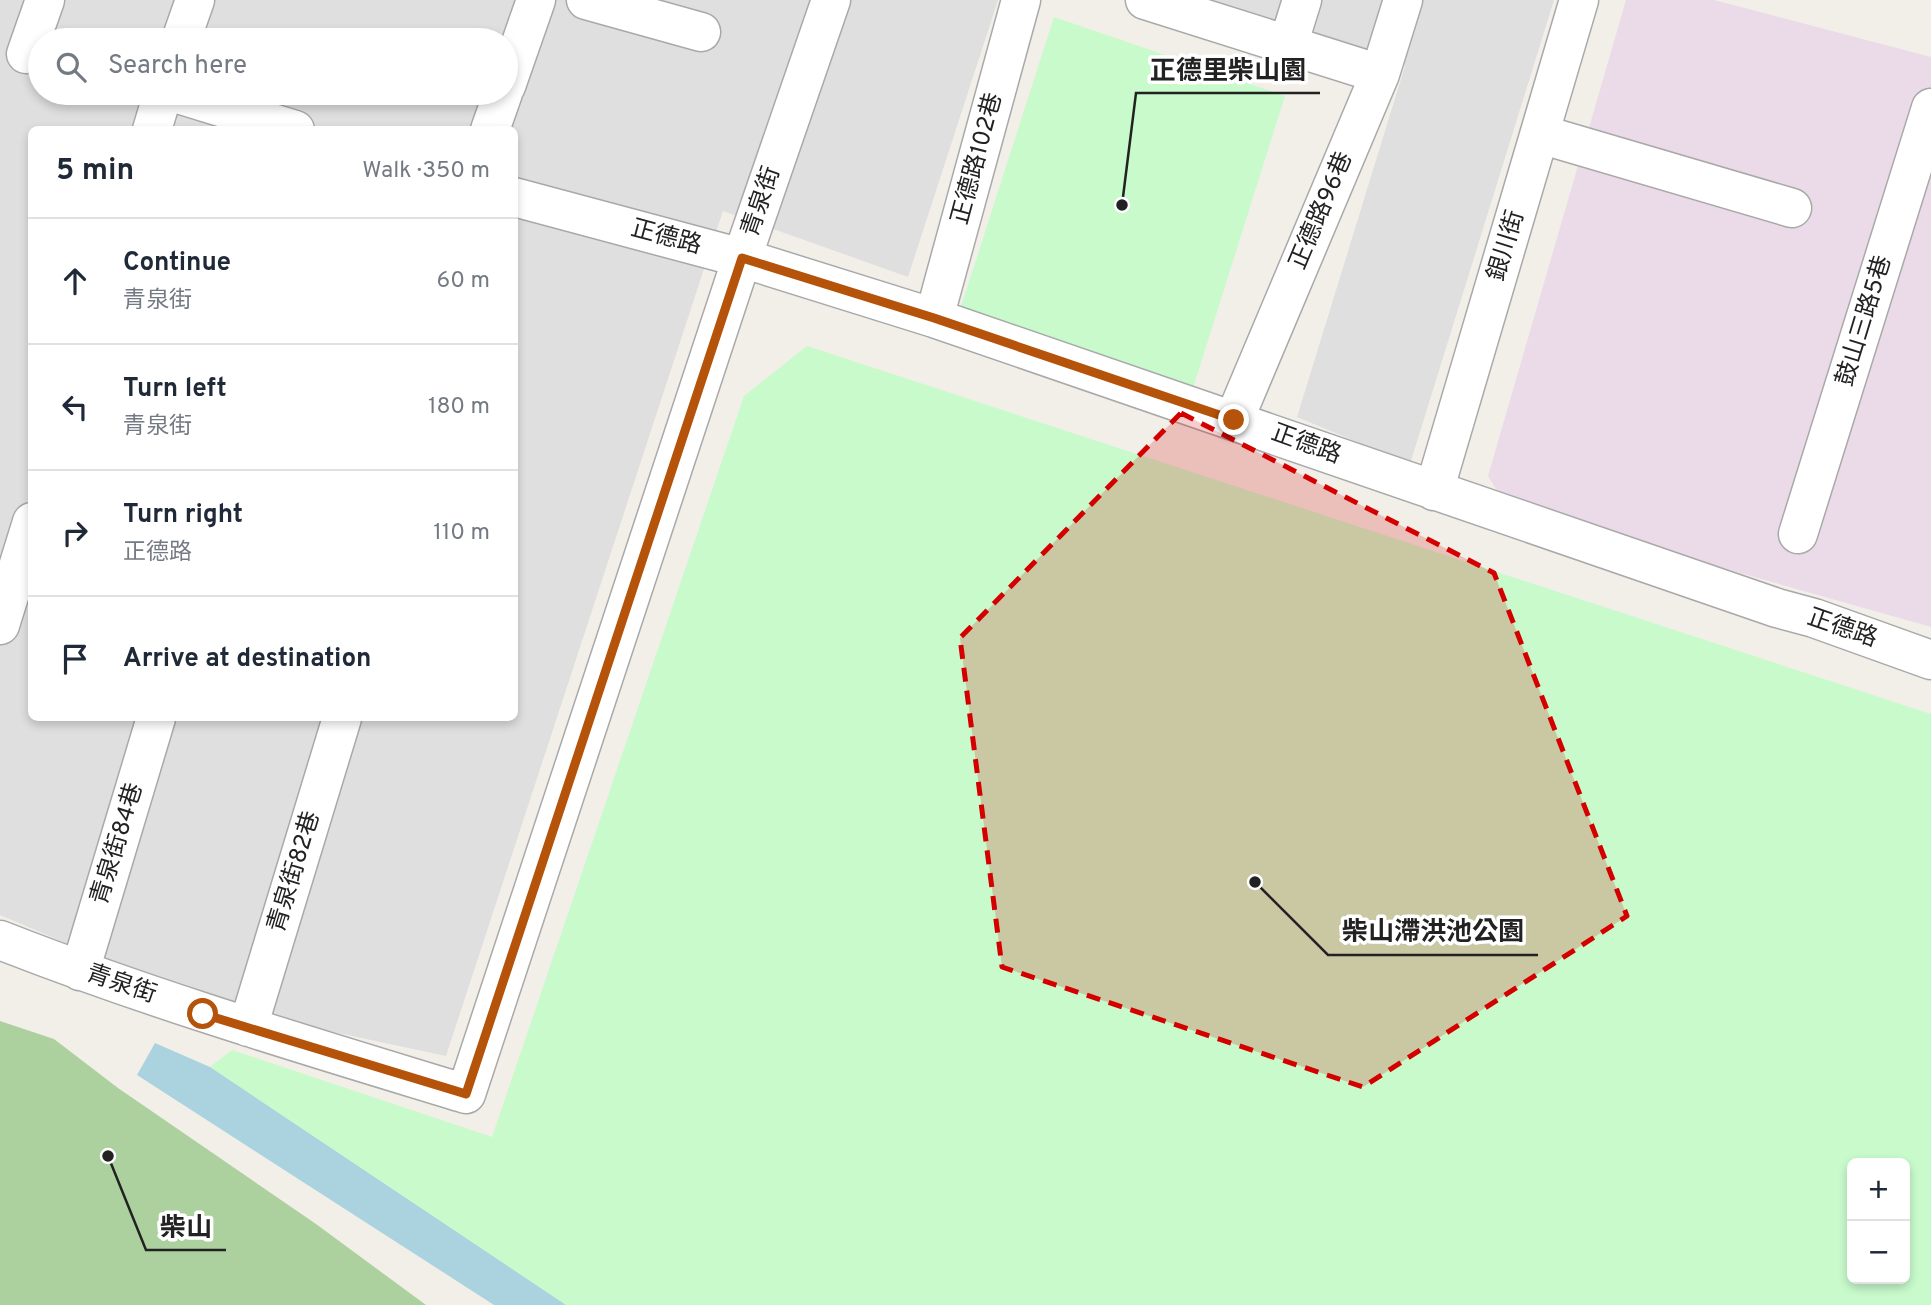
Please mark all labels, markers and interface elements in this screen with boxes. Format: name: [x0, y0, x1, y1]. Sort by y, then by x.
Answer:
search box: [28, 28, 518, 105]
callout: 正德里柴山園: [1136, 46, 1320, 93]
icon: search: [52, 48, 90, 86]
text: Search here: [108, 50, 247, 83]
text: 正德里柴山園: [1150, 56, 1306, 89]
street label: 正德路102巷: [946, 90, 1010, 228]
street label: 正德路96巷: [1284, 148, 1360, 274]
text: 5 min: [56, 153, 134, 190]
text: Walk · 350 m: [362, 157, 490, 186]
street label: 青泉街: [736, 163, 788, 241]
street label: 銀川街: [1482, 207, 1532, 285]
street label: 正德路: [627, 214, 705, 262]
text: Continue: [123, 247, 231, 280]
street label: 鼓山三路5巷: [1831, 252, 1899, 390]
icon: ahead: [56, 262, 94, 300]
text: 60 m: [437, 267, 490, 296]
text: 青泉街: [123, 287, 192, 316]
text: Turn left: [123, 373, 227, 406]
icon: left: [56, 388, 94, 426]
text: 180 m: [428, 393, 490, 422]
route end: [1218, 404, 1249, 435]
text: 青泉街: [123, 413, 192, 442]
street label: 正德路: [1267, 419, 1345, 471]
text: Turn right: [123, 499, 243, 532]
icon: right: [56, 514, 94, 552]
text: 110 m: [433, 519, 490, 548]
text: 正德路: [123, 539, 192, 568]
street label: 正德路: [1803, 603, 1881, 655]
icon: arrive: [56, 640, 94, 678]
text: Arrive at destination: [123, 643, 371, 676]
street label: 青泉街84巷: [85, 780, 151, 908]
street label: 青泉街82巷: [262, 808, 328, 936]
callout: 柴山滯洪池公園: [1328, 908, 1538, 955]
text: 柴山滯洪池公園: [1342, 917, 1524, 950]
street label: 青泉街: [82, 959, 160, 1011]
route start: [187, 998, 218, 1029]
map controls: [1847, 1158, 1910, 1284]
button: +: [1847, 1158, 1910, 1221]
callout: 柴山: [146, 1203, 226, 1250]
text: 柴山: [160, 1213, 212, 1246]
button: −: [1847, 1221, 1910, 1284]

